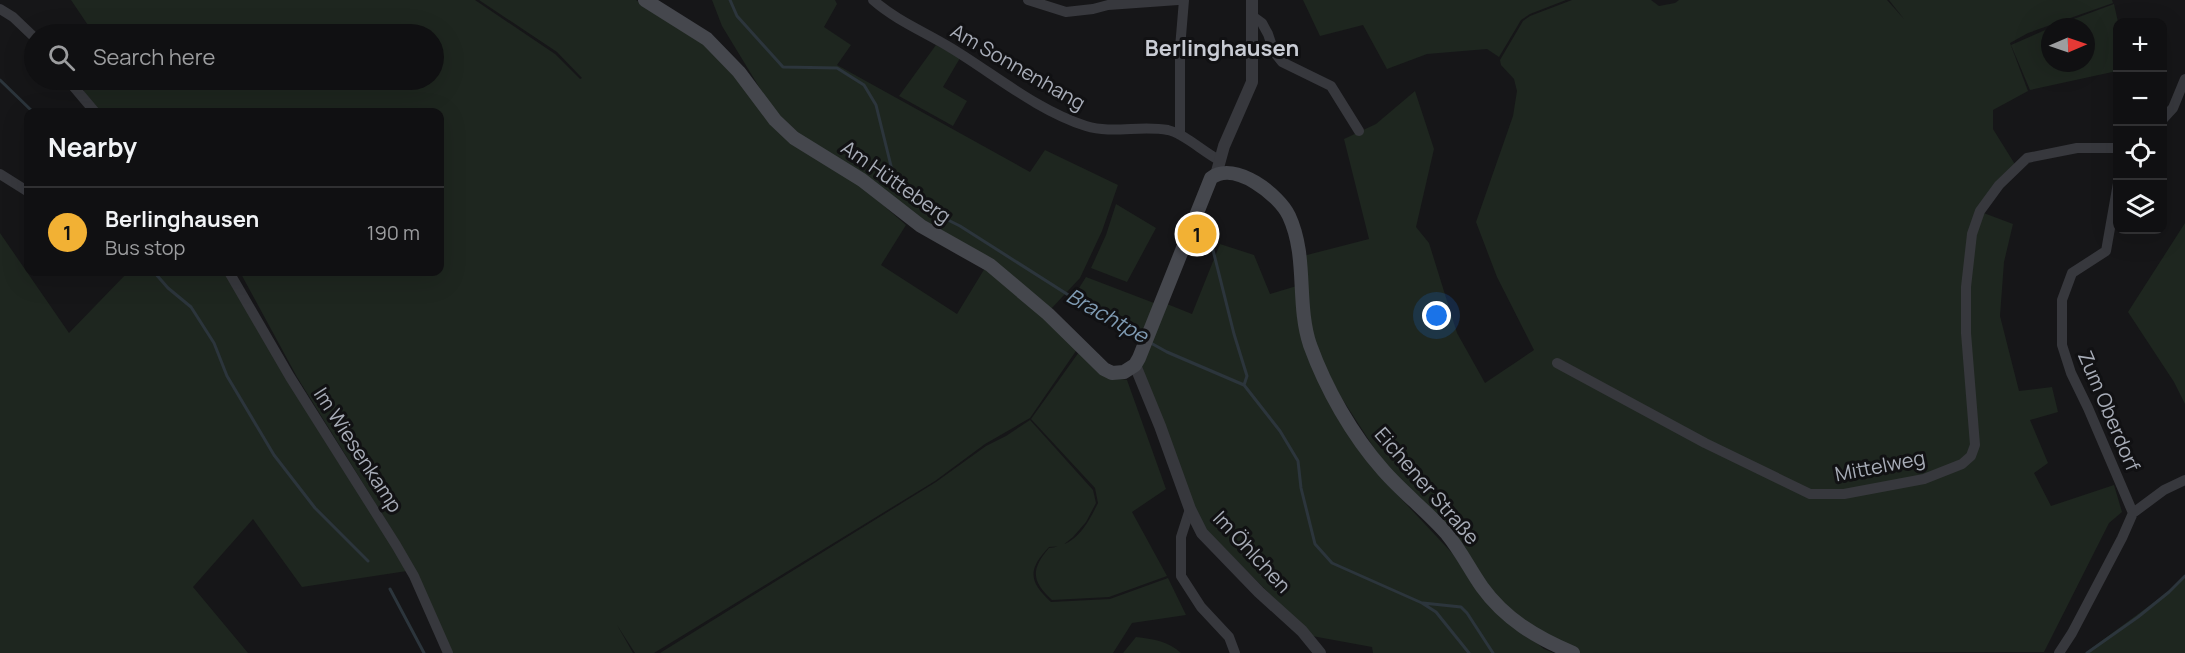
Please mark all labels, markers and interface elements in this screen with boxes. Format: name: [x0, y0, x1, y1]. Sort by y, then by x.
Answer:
street label: Am Sonnenhang: [946, 17, 1091, 116]
north arrow: [2041, 18, 2095, 72]
map controls: [2113, 18, 2167, 234]
button: +: [2113, 18, 2167, 72]
search box: [24, 24, 444, 90]
district label: Berlinghausen: [1145, 33, 1299, 63]
icon: search: [45, 41, 78, 74]
text: Search here: [93, 42, 215, 72]
button: −: [2113, 72, 2167, 126]
button: locate: [2113, 126, 2167, 180]
text: Nearby: [48, 129, 137, 165]
street label: Am Hütteberg: [836, 134, 956, 229]
button: layers: [2113, 180, 2167, 234]
text: Berlinghausen: [105, 204, 259, 234]
pin: 1: [1178, 212, 1216, 256]
text: 1: [63, 219, 72, 246]
text: 190 m: [367, 219, 420, 246]
text: Bus stop: [105, 234, 185, 261]
water label: Brachtpe: [1062, 281, 1155, 350]
your location: [1422, 301, 1451, 330]
street label: Zum Oberdorf: [2072, 347, 2147, 475]
street label: Im Wiesenkamp: [308, 382, 409, 518]
street label: Eichener Straße: [1369, 421, 1486, 550]
street label: Mittelweg: [1833, 444, 1927, 487]
street label: Im Öhlchen: [1207, 505, 1297, 598]

